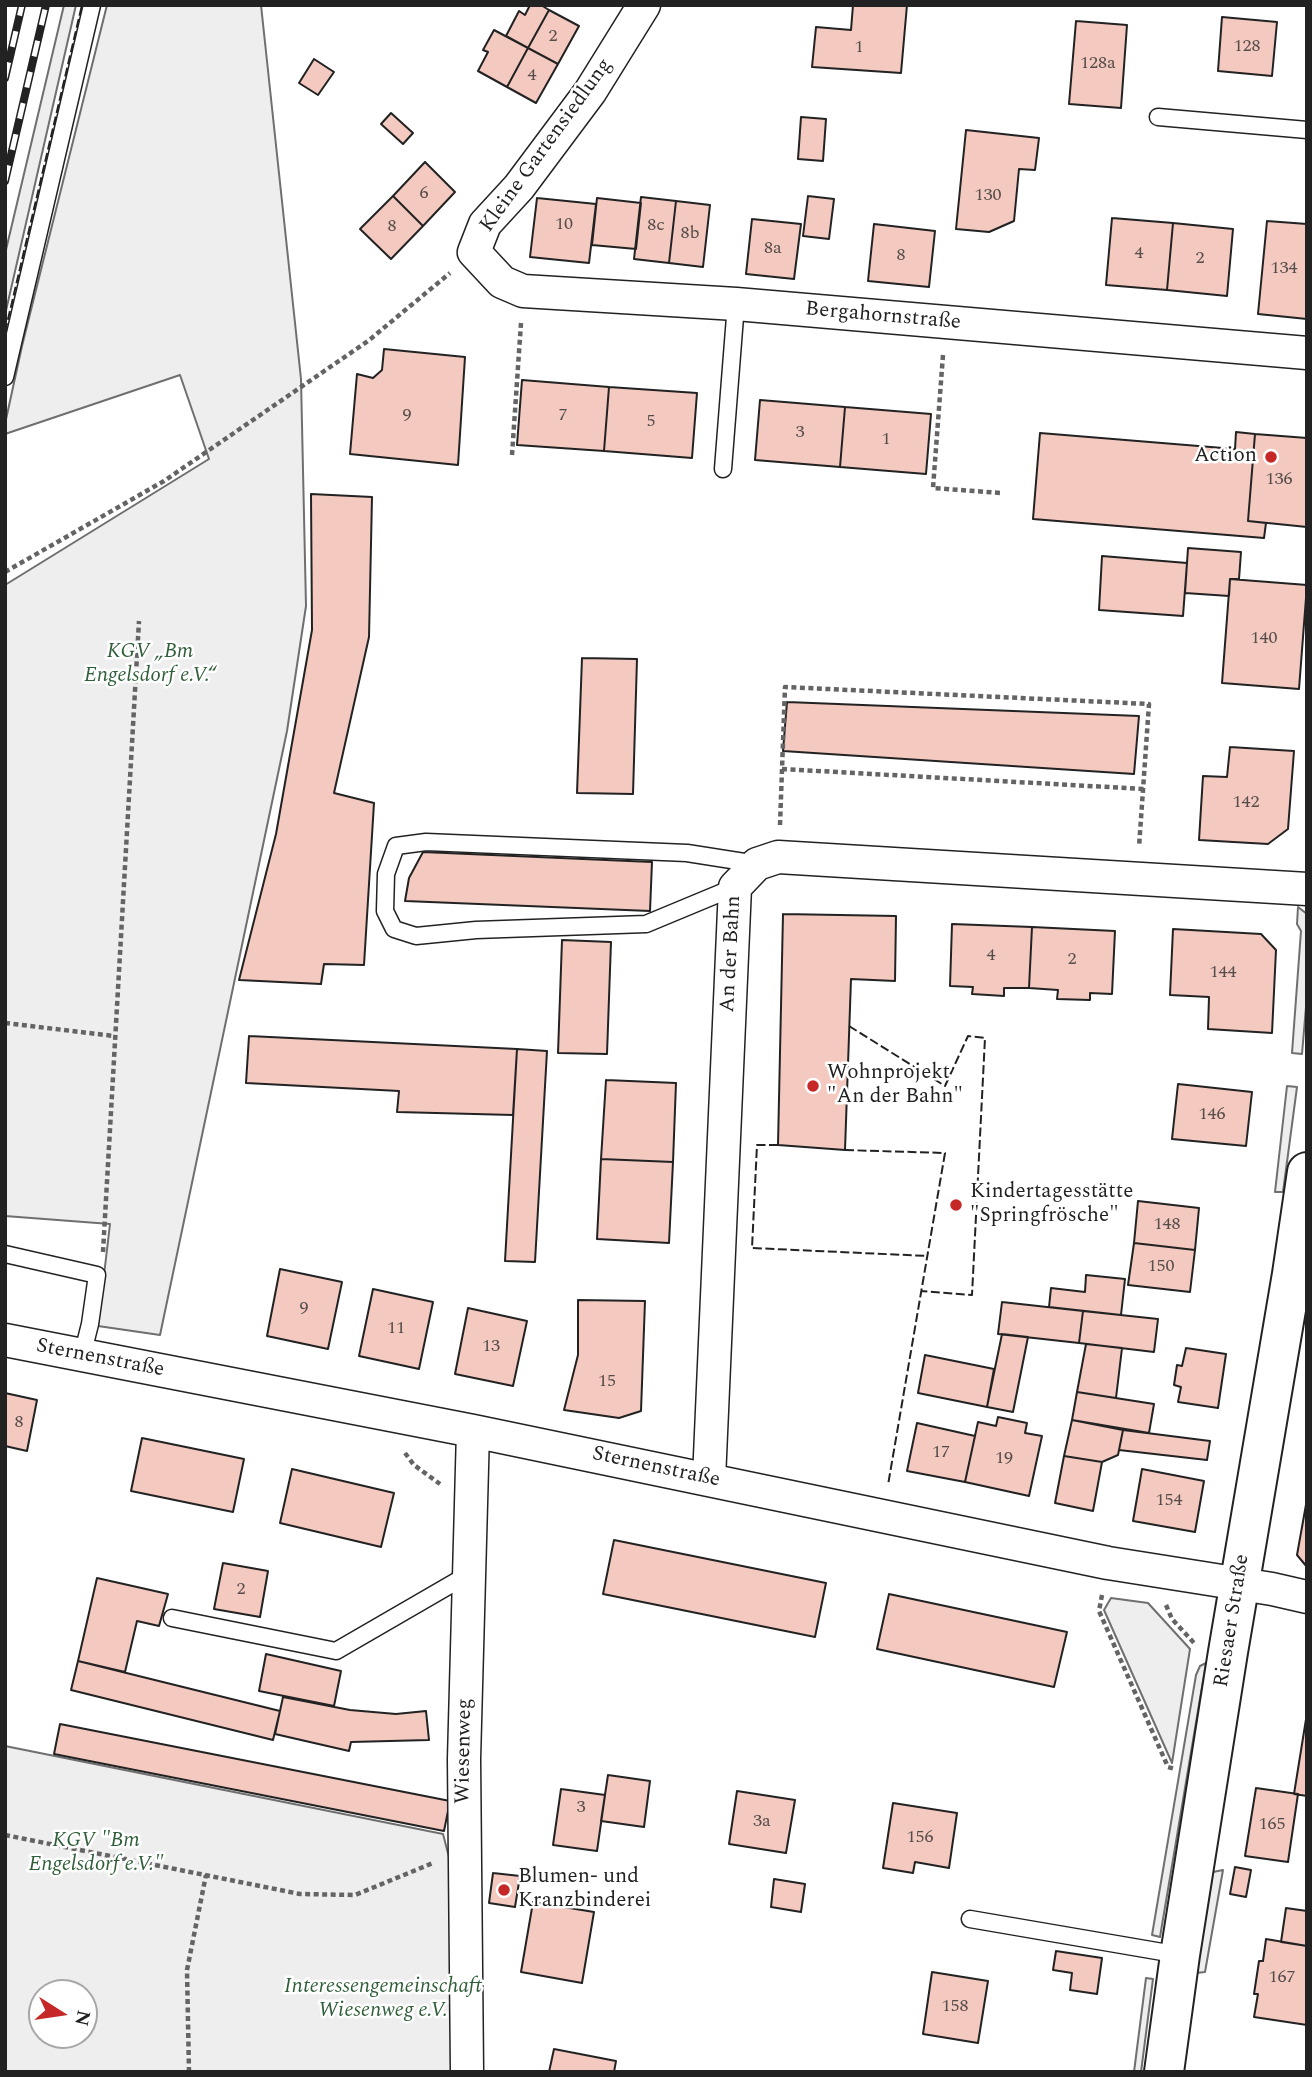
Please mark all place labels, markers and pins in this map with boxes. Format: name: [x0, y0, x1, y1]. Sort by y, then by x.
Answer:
place label: Action: [1194, 444, 1257, 470]
marker: Action: [1263, 449, 1279, 465]
place label: Wohnprojekt "An der Bahn": [827, 1061, 963, 1111]
marker: Wohnprojekt "An der Bahn": [805, 1078, 821, 1094]
place label: Kindertagesstätte "Springfrösche": [970, 1180, 1133, 1230]
marker: Kindertagesstätte "Springfrösche": [948, 1197, 964, 1213]
place label: Blumen- und Kranzbinderei: [518, 1865, 651, 1915]
marker: Blumen- und Kranzbinderei: [496, 1882, 512, 1898]

